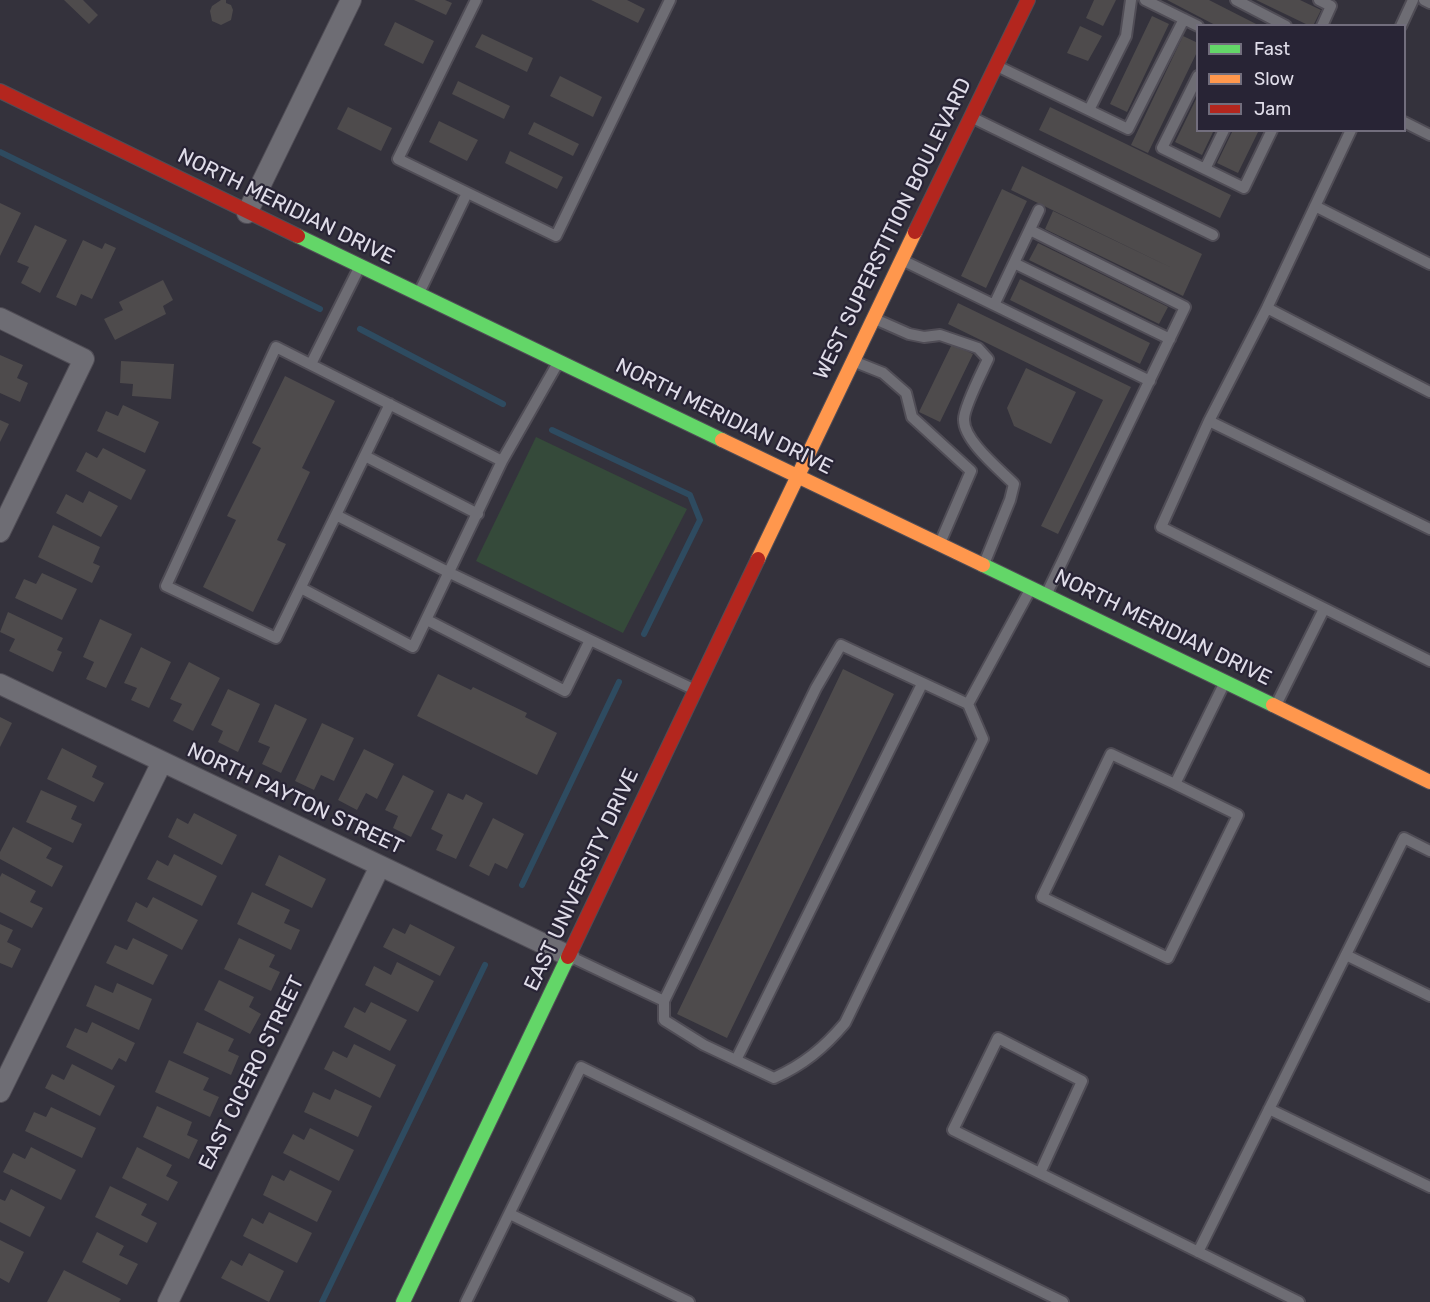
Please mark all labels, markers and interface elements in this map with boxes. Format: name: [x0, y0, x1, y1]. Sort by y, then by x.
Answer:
legend: [1196, 24, 1406, 132]
text: Fast: [1254, 38, 1290, 60]
text: Slow: [1254, 68, 1294, 90]
street label: WEST SUPERSTITION BOULEVARD: [809, 74, 977, 384]
text: Jam: [1254, 98, 1291, 120]
street label: NORTH MERIDIAN DRIVE: [174, 144, 398, 270]
street label: NORTH MERIDIAN DRIVE: [612, 354, 836, 480]
street label: NORTH MERIDIAN DRIVE: [1051, 565, 1275, 691]
street label: NORTH PAYTON STREET: [183, 738, 407, 860]
street label: EAST UNIVERSITY DRIVE: [519, 765, 645, 995]
street label: EAST CICERO STREET: [194, 972, 310, 1174]

